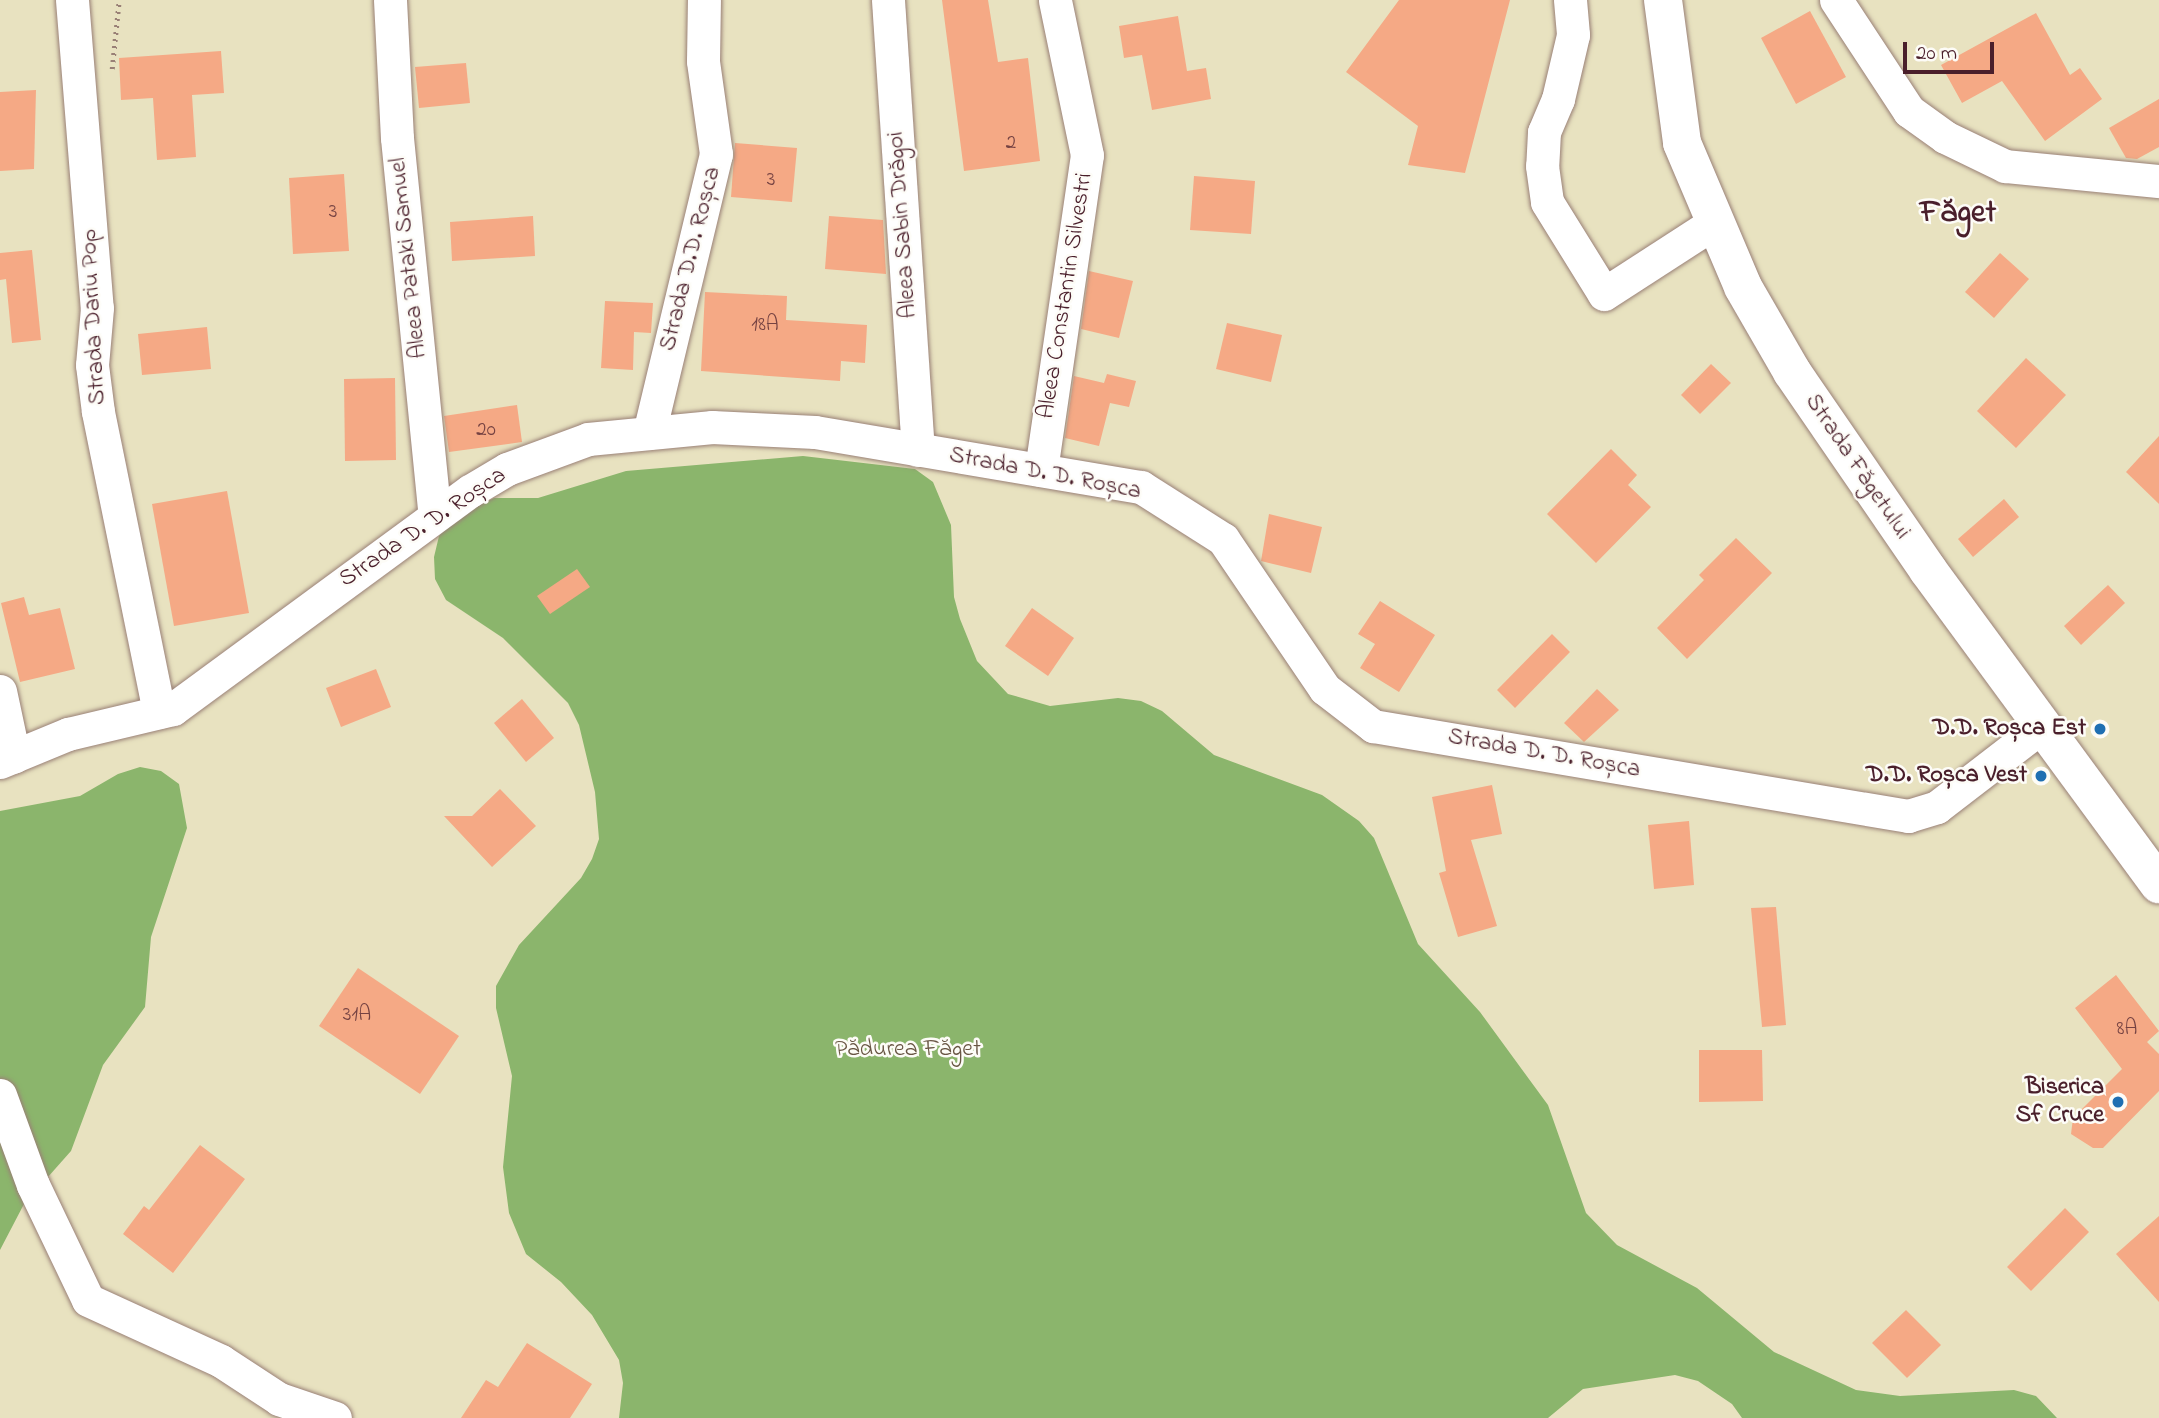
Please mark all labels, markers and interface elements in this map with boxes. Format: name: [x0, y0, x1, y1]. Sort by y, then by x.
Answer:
scale bar: [1907, 28, 1998, 72]
text: 20 m: [1916, 39, 1957, 69]
house number: 2: [1006, 130, 1016, 156]
street label: Aleea Sabin Drăgoi: [882, 131, 924, 319]
street label: Aleea Pataki Samuel: [384, 156, 434, 360]
street label: Strada D.D. Roșca: [654, 164, 728, 354]
house number: 3: [767, 167, 775, 193]
street label: Aleea Constantin Silvestri: [1032, 171, 1100, 421]
district label: Făget: [1920, 195, 1996, 233]
house number: 3: [329, 199, 337, 225]
street label: Strada Dariu Pop: [75, 228, 113, 406]
house number: 18A: [751, 312, 779, 338]
street label: Strada Făgetului: [1798, 389, 1916, 545]
house number: 20: [476, 417, 496, 443]
street label: Strada D. D. Roșca: [947, 441, 1143, 507]
street label: Strada D. D. Roșca: [334, 462, 512, 594]
place label: D.D. Roșca Est: [1933, 715, 2086, 743]
marker: D.D. Roșca Est: [2092, 721, 2108, 737]
street label: Strada D. D. Roșca: [1446, 723, 1642, 785]
place label: D.D. Roșca Vest: [1866, 762, 2027, 790]
marker: D.D. Roșca Vest: [2033, 768, 2049, 784]
house number: 31A: [343, 1002, 371, 1028]
house number: 8A: [2117, 1016, 2137, 1042]
park label: Pădurea Făget: [835, 1036, 981, 1064]
place label: Biserica Sf Cruce: [2016, 1074, 2104, 1130]
marker: Biserica Sf Cruce: [2110, 1094, 2126, 1110]

